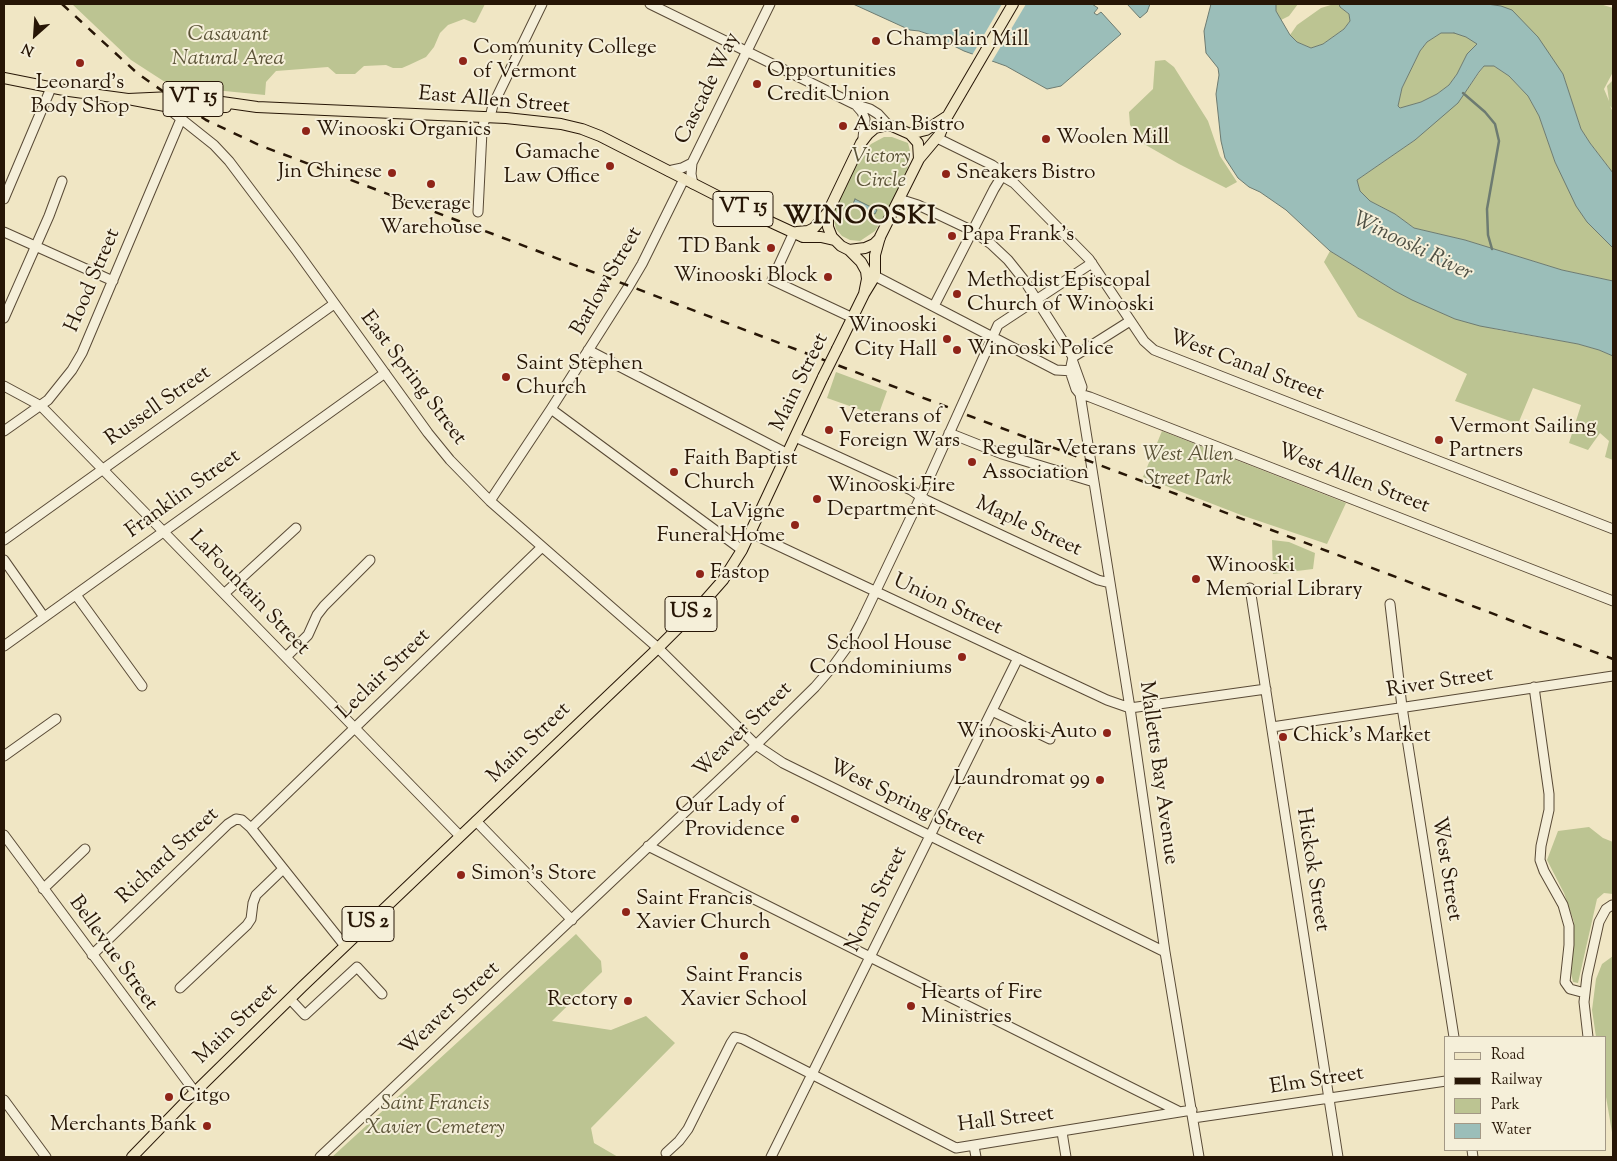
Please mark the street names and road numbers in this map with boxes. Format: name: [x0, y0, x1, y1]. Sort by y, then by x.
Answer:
street label: Cascade Way: [671, 29, 747, 149]
road number: VT 15: [163, 82, 223, 116]
street label: East Allen Street: [417, 83, 571, 121]
road number: VT 15: [713, 192, 773, 226]
street label: Barlow Street: [567, 223, 649, 341]
street label: Hood Street: [61, 225, 127, 337]
street label: East Spring Street: [353, 307, 471, 451]
street label: West Canal Street: [1165, 326, 1327, 408]
street label: Main Street: [766, 330, 836, 436]
street label: Russell Street: [101, 361, 217, 453]
street label: West Allen Street: [1274, 439, 1432, 521]
street label: Franklin Street: [122, 445, 246, 545]
street label: Maple Street: [971, 492, 1085, 564]
street label: LaFountain Street: [182, 526, 314, 662]
street label: Union Street: [888, 570, 1006, 642]
road number: US 2: [665, 596, 717, 632]
street label: Leclair Street: [333, 624, 437, 726]
street label: River Street: [1385, 663, 1495, 705]
street label: Weaver Street: [690, 678, 798, 784]
street label: Malletts Bay Avenue: [1132, 680, 1182, 866]
street label: Main Street: [483, 698, 577, 790]
street label: West Spring Street: [824, 755, 988, 853]
street label: Richard Street: [113, 803, 225, 911]
street label: Hickok Street: [1289, 807, 1333, 933]
street label: West Street: [1424, 815, 1466, 923]
street label: North Street: [842, 843, 914, 957]
street label: Bellevue Street: [62, 892, 162, 1016]
road number: US 2: [342, 906, 394, 942]
street label: Weaver Street: [396, 957, 506, 1063]
street label: Main Street: [190, 979, 284, 1071]
street label: Elm Street: [1268, 1062, 1366, 1102]
street label: Hall Street: [956, 1103, 1056, 1139]

